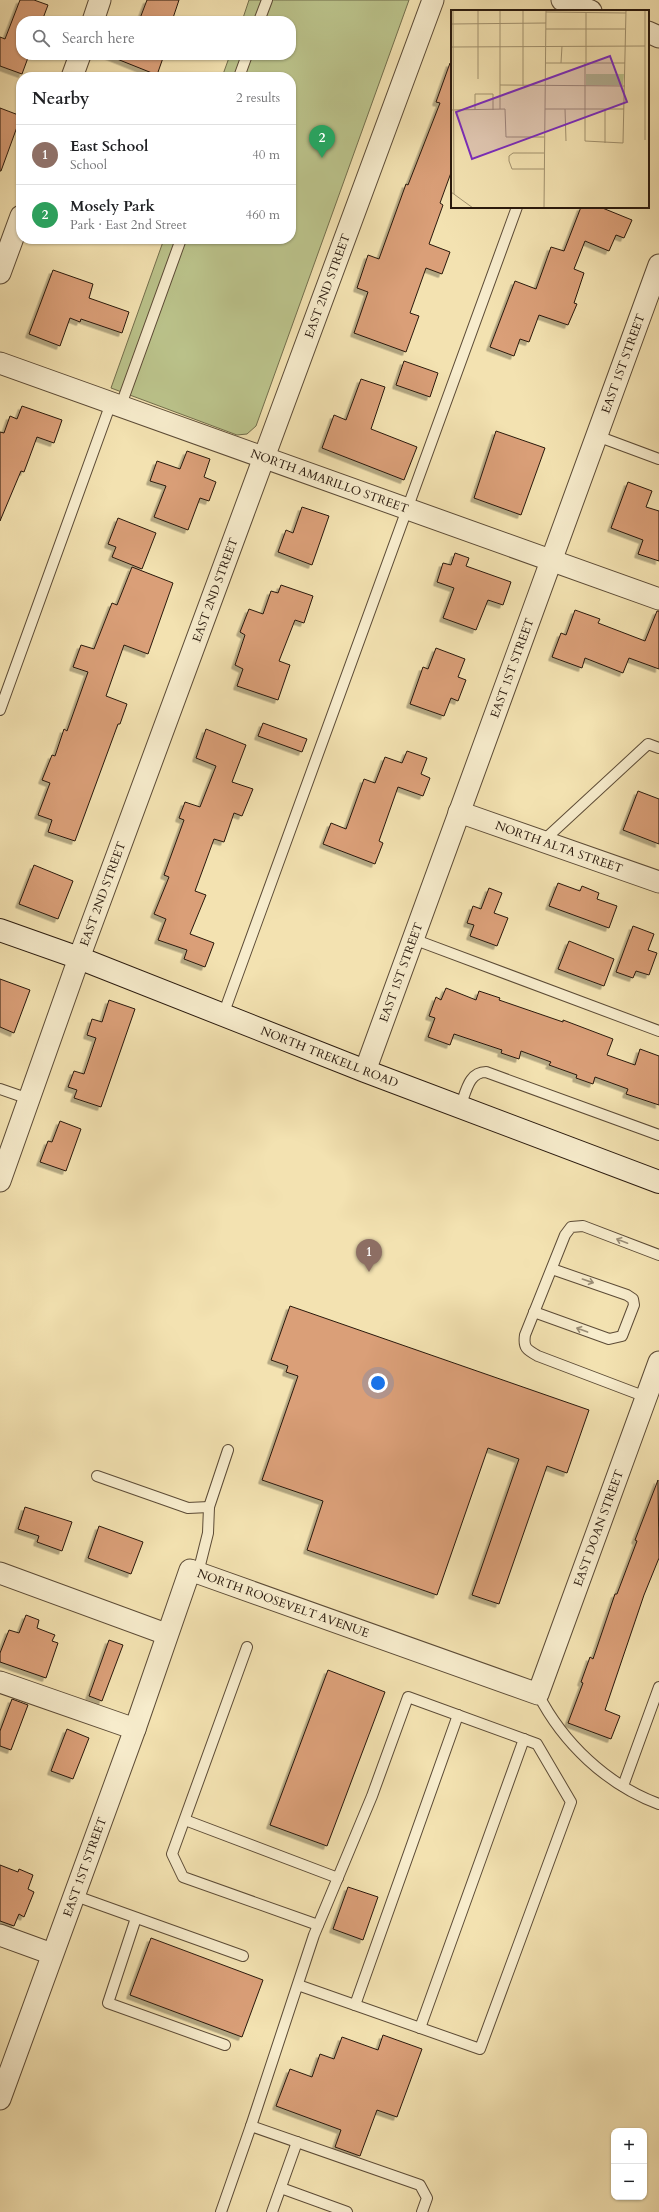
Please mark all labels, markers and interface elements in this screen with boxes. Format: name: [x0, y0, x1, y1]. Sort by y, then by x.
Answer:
inset map: [451, 10, 649, 208]
search box: [16, 16, 296, 60]
icon: search: [30, 27, 52, 49]
text: Search here: [62, 28, 135, 48]
text: Nearby: [32, 87, 89, 110]
text: 2 results: [236, 89, 280, 107]
pin: 2: [309, 125, 335, 158]
text: East School: [70, 136, 148, 156]
text: 1: [42, 146, 48, 164]
text: 40 m: [252, 146, 280, 164]
text: School: [70, 156, 107, 174]
text: Mosely Park: [70, 196, 155, 216]
text: 2: [42, 206, 48, 224]
text: 460 m: [246, 206, 280, 224]
text: Park · East 2nd Street: [70, 216, 187, 234]
street label: EAST 2ND STREET: [301, 231, 354, 340]
street label: EAST 1ST STREET: [598, 311, 649, 416]
street label: NORTH AMARILLO STREET: [248, 445, 411, 517]
street label: EAST 2ND STREET: [188, 535, 242, 644]
street label: EAST 1ST STREET: [487, 616, 538, 720]
street label: NORTH ALTA STREET: [493, 817, 625, 877]
street label: EAST 2ND STREET: [76, 839, 129, 948]
street label: EAST 1ST STREET: [375, 920, 427, 1024]
street label: NORTH TREKELL ROAD: [258, 1023, 401, 1091]
one-way arrow: [617, 1236, 629, 1244]
pin: 1: [356, 1239, 382, 1272]
one-way arrow: [582, 1278, 594, 1286]
one-way arrow: [576, 1325, 588, 1333]
your location: [368, 1373, 388, 1393]
street label: EAST DOAN STREET: [570, 1468, 627, 1589]
street label: NORTH ROOSEVELT AVENUE: [195, 1565, 371, 1641]
street label: EAST 1ST STREET: [59, 1815, 110, 1919]
map controls: [611, 2128, 647, 2200]
button: +: [611, 2128, 647, 2164]
button: −: [611, 2164, 647, 2200]

